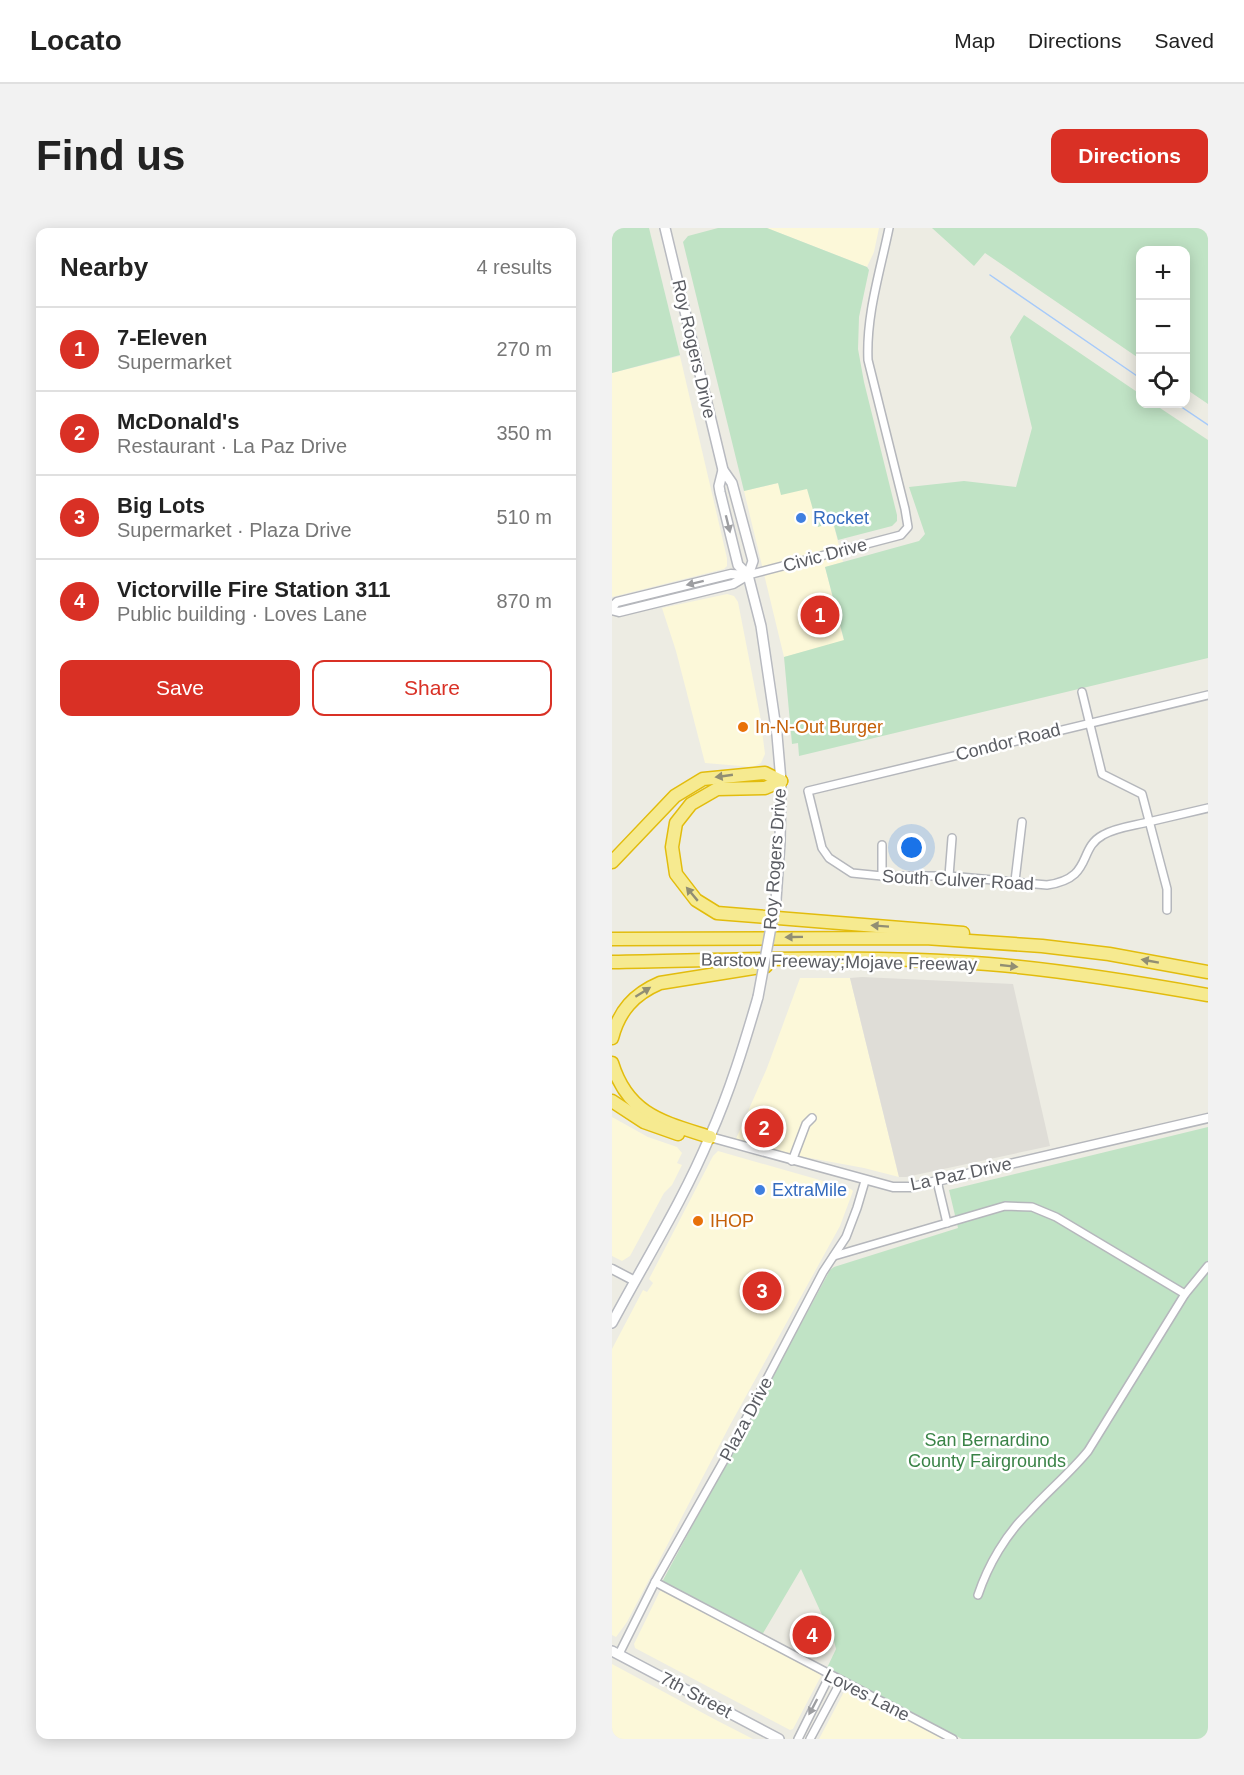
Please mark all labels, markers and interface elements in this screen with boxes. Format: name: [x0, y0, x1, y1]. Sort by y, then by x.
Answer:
text: Locato: [30, 25, 122, 56]
text: Map: [954, 29, 995, 52]
text: Directions: [1028, 29, 1121, 52]
text: Saved: [1154, 29, 1214, 52]
button: Directions: [1051, 129, 1208, 183]
text: Find us: [36, 132, 185, 179]
map controls: [1136, 246, 1190, 408]
button: +: [1136, 246, 1190, 300]
text: Nearby: [60, 252, 148, 282]
text: 4 results: [476, 256, 552, 278]
street label: Roy Rogers Drive: [668, 278, 720, 420]
button: −: [1136, 300, 1190, 354]
text: 7-Eleven: [117, 325, 208, 350]
text: 1: [74, 338, 85, 360]
text: 270 m: [496, 338, 552, 360]
text: Supermarket: [117, 351, 232, 373]
button: locate: [1136, 354, 1190, 408]
text: McDonald's: [117, 409, 240, 434]
text: 2: [74, 422, 85, 444]
text: 350 m: [496, 422, 552, 444]
text: Restaurant · La Paz Drive: [117, 435, 347, 457]
text: Big Lots: [117, 493, 205, 518]
text: 3: [74, 506, 85, 528]
text: 510 m: [496, 506, 552, 528]
place label: Rocket: [813, 508, 869, 528]
marker: Rocket: [794, 511, 808, 525]
one-way arrow: [723, 515, 733, 534]
text: Supermarket · Plaza Drive: [117, 519, 352, 541]
street label: Civic Drive: [781, 534, 869, 576]
text: Victorville Fire Station 311: [117, 577, 391, 602]
one-way arrow: [686, 579, 704, 589]
text: 4: [74, 590, 85, 612]
text: 870 m: [496, 590, 552, 612]
pin: 1: [800, 592, 840, 638]
text: Public building · Loves Lane: [117, 603, 367, 625]
button: Save: [60, 660, 300, 716]
button: Share: [312, 660, 552, 716]
place label: In-N-Out Burger: [755, 717, 883, 737]
street label: Condor Road: [954, 719, 1062, 765]
marker: In-N-Out Burger: [736, 720, 750, 734]
one-way arrow: [715, 772, 734, 781]
street label: Roy Rogers Drive: [760, 787, 790, 931]
your location: [897, 833, 926, 862]
street label: South Culver Road: [882, 866, 1034, 894]
one-way arrow: [686, 886, 699, 902]
one-way arrow: [870, 921, 889, 930]
one-way arrow: [785, 932, 804, 942]
street label: Barstow Freeway;Mojave Freeway: [701, 950, 977, 974]
one-way arrow: [1141, 957, 1160, 966]
one-way arrow: [1000, 961, 1019, 971]
one-way arrow: [635, 986, 652, 997]
pin: 2: [744, 1106, 784, 1150]
street label: La Paz Drive: [909, 1154, 1013, 1194]
place label: ExtraMile: [772, 1180, 847, 1200]
marker: ExtraMile: [753, 1183, 767, 1197]
place label: IHOP: [710, 1211, 754, 1231]
marker: IHOP: [691, 1214, 705, 1228]
pin: 3: [742, 1268, 782, 1314]
street label: Plaza Drive: [716, 1374, 776, 1464]
park label: San Bernardino County Fairgrounds: [908, 1430, 1066, 1471]
pin: 4: [792, 1612, 832, 1658]
street label: Loves Lane: [821, 1665, 913, 1725]
street label: 7th Street: [657, 1668, 735, 1722]
one-way arrow: [809, 1698, 819, 1716]

